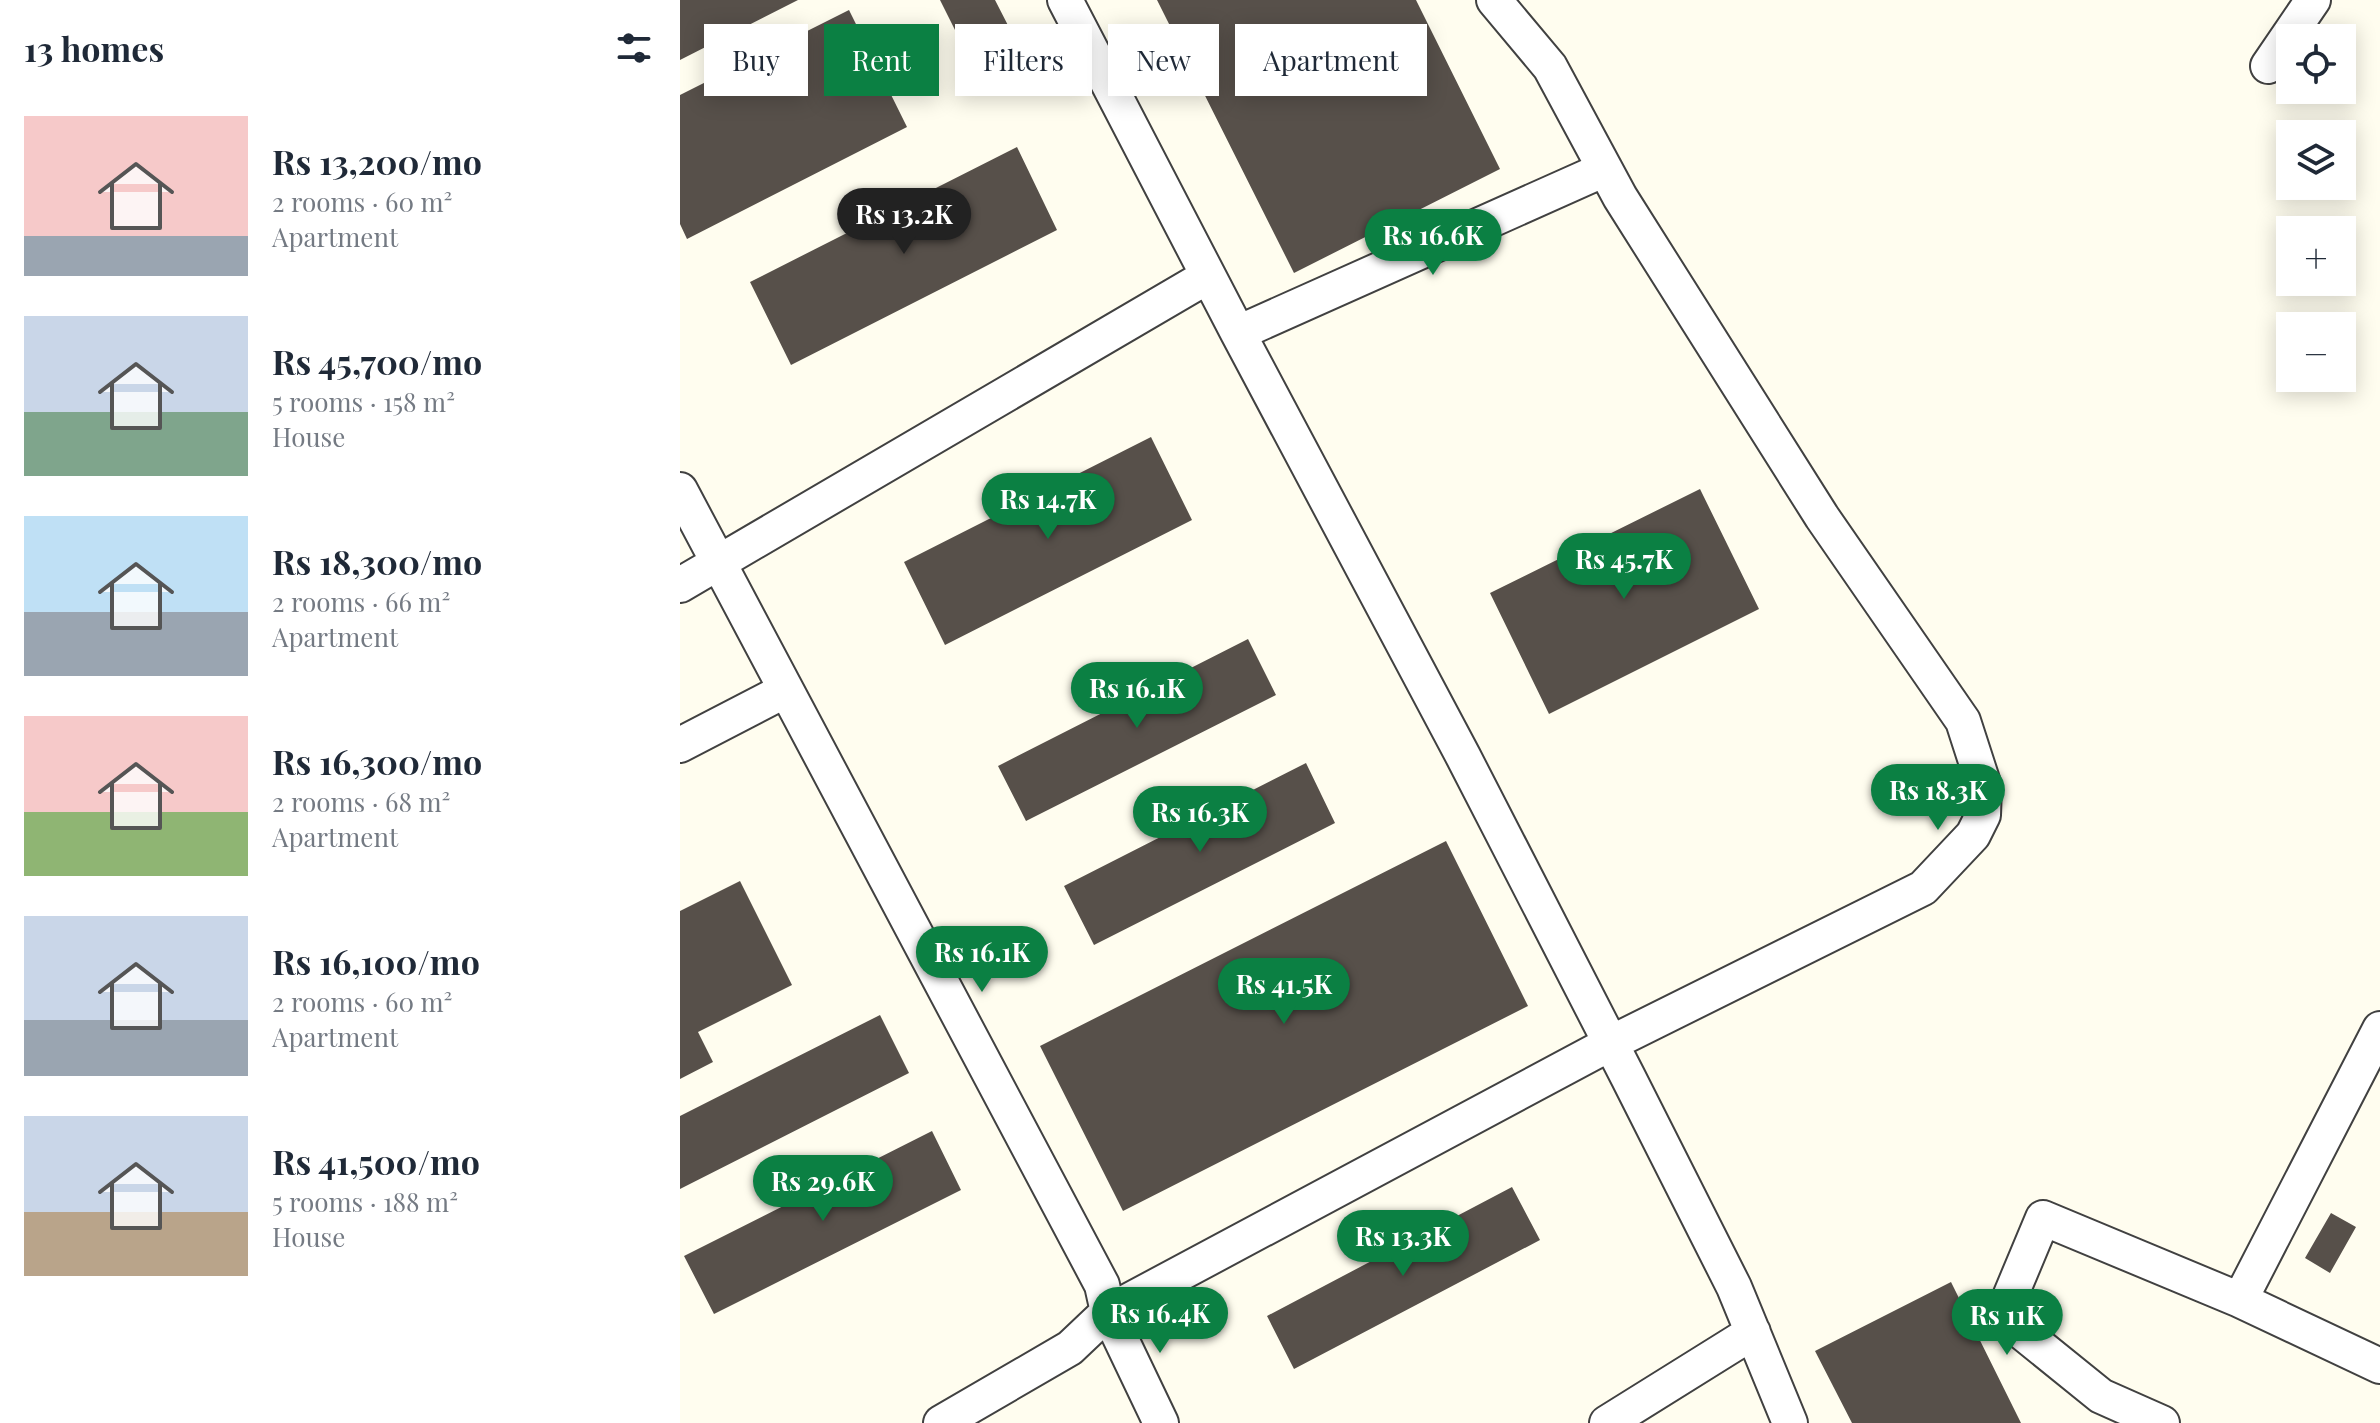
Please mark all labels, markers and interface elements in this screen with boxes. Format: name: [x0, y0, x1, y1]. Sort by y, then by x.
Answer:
chip: Buy: [704, 24, 808, 96]
chip: Rent: [824, 24, 939, 96]
chip: Filters: [955, 24, 1092, 96]
chip: New: [1108, 24, 1219, 96]
chip: Apartment: [1235, 24, 1427, 96]
map controls: [2276, 24, 2356, 392]
button: locate: [2276, 24, 2356, 104]
text: 13 homes: [24, 25, 164, 71]
icon: filters: [612, 26, 656, 70]
button: layers: [2276, 120, 2356, 200]
text: Rs 13,200/mo: [272, 138, 482, 184]
icon: home: [88, 148, 184, 244]
text: 2 rooms · 60 m²: [272, 184, 452, 219]
pin: Rs 13.2K: [821, 188, 987, 256]
text: Rs 13.2K: [855, 196, 953, 231]
pin: Rs 16.6K: [1350, 209, 1516, 277]
button: +: [2276, 216, 2356, 296]
text: Rs 16.6K: [1383, 217, 1483, 252]
text: Apartment: [272, 219, 398, 254]
button: −: [2276, 312, 2356, 392]
text: Rs 45,700/mo: [272, 338, 482, 384]
icon: home: [88, 348, 184, 444]
text: 5 rooms · 158 m²: [272, 384, 455, 419]
text: House: [272, 419, 345, 454]
pin: Rs 14.7K: [965, 473, 1131, 541]
text: Rs 14.7K: [1000, 481, 1096, 516]
pin: Rs 45.7K: [1541, 533, 1707, 601]
text: Rs 18,300/mo: [272, 538, 482, 584]
text: Rs 45.7K: [1575, 541, 1673, 576]
icon: home: [88, 548, 184, 644]
text: 2 rooms · 66 m²: [272, 584, 450, 619]
text: Apartment: [272, 619, 398, 654]
pin: Rs 16.1K: [1054, 662, 1220, 730]
text: Rs 16.1K: [1089, 670, 1185, 705]
text: Rs 16,300/mo: [272, 738, 482, 784]
icon: home: [88, 748, 184, 844]
pin: Rs 18.3K: [1855, 764, 2021, 832]
text: Rs 18.3K: [1889, 772, 1987, 807]
text: 2 rooms · 68 m²: [272, 784, 450, 819]
pin: Rs 16.3K: [1117, 786, 1283, 854]
text: Rs 16.3K: [1151, 794, 1249, 829]
text: Apartment: [272, 819, 398, 854]
pin: Rs 16.1K: [899, 926, 1065, 994]
text: Rs 16.1K: [934, 934, 1030, 969]
text: Rs 16,100/mo: [272, 938, 480, 984]
icon: home: [88, 948, 184, 1044]
pin: Rs 41.5K: [1201, 958, 1367, 1026]
text: Rs 41.5K: [1236, 966, 1332, 1001]
text: 2 rooms · 60 m²: [272, 984, 452, 1019]
text: Apartment: [272, 1019, 398, 1054]
text: Rs 41,500/mo: [272, 1138, 480, 1184]
icon: home: [88, 1148, 184, 1244]
pin: Rs 29.6K: [740, 1155, 906, 1223]
text: Rs 29.6K: [771, 1163, 875, 1198]
text: 5 rooms · 188 m²: [272, 1184, 458, 1219]
pin: Rs 13.3K: [1320, 1210, 1486, 1278]
text: Rs 13.3K: [1355, 1218, 1451, 1253]
text: House: [272, 1219, 345, 1254]
pin: Rs 16.4K: [1077, 1287, 1243, 1355]
pin: Rs 11K: [1942, 1289, 2072, 1357]
text: Rs 16.4K: [1110, 1295, 1210, 1330]
text: Rs 11K: [1970, 1297, 2044, 1332]

